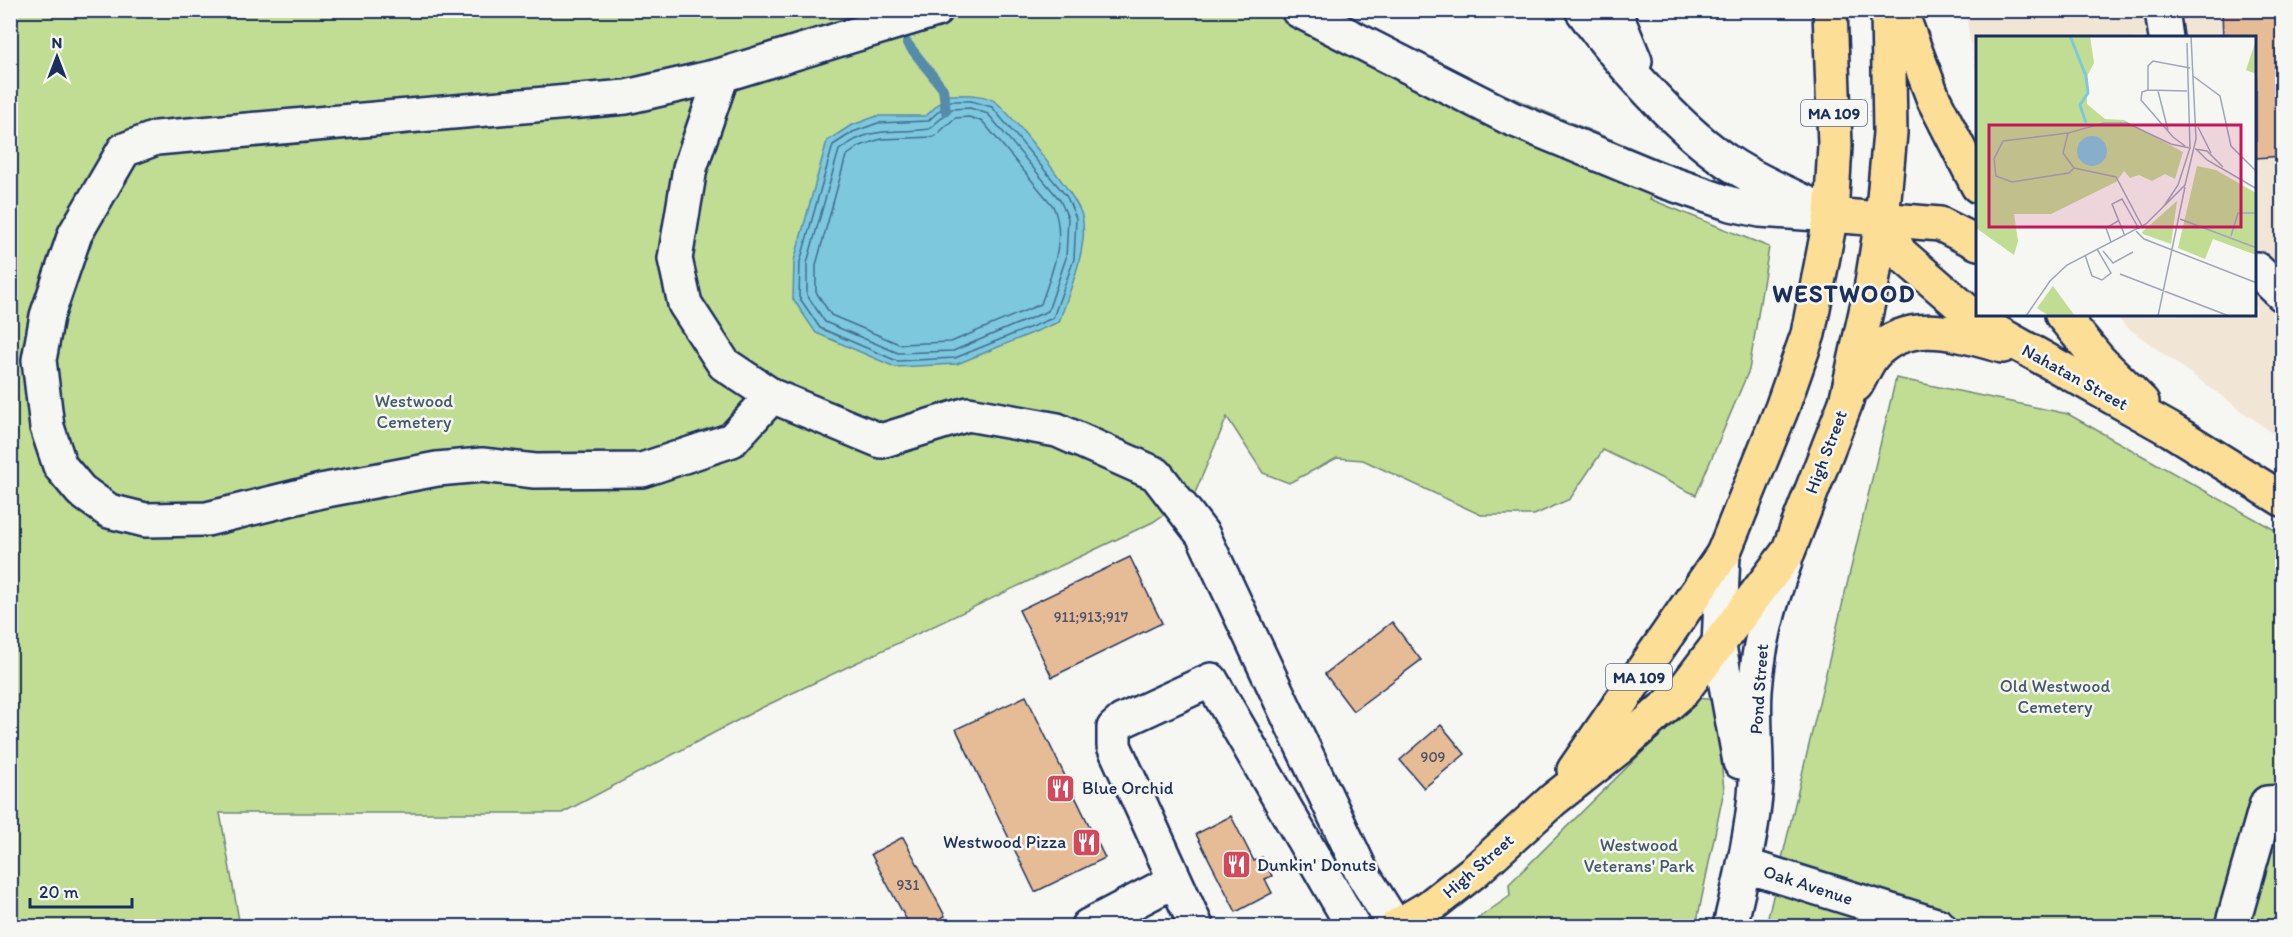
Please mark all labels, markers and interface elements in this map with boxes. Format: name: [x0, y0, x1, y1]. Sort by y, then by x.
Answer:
north arrow: [27, 27, 87, 87]
text: N: [52, 33, 62, 52]
inset map: [1976, 36, 2257, 316]
road number: MA 109: [1801, 100, 1867, 126]
district label: WESTWOOD: [1772, 279, 1916, 308]
street label: Nahatan Street: [2018, 339, 2132, 415]
park label: Westwood Cemetery: [375, 390, 453, 433]
street label: High Street: [1800, 407, 1852, 497]
house number: 911;913;917: [1054, 608, 1129, 626]
street label: Pond Street: [1745, 643, 1773, 735]
road number: MA 109: [1606, 664, 1672, 690]
park label: Old Westwood Cemetery: [2000, 675, 2110, 718]
house number: 909: [1421, 748, 1446, 766]
restaurant icon: Blue Orchid: [1045, 772, 1077, 804]
place label: Blue Orchid: [1082, 777, 1174, 799]
restaurant icon: Westwood Pizza: [1071, 826, 1103, 858]
street label: High Street: [1438, 829, 1518, 903]
place label: Westwood Pizza: [943, 831, 1066, 853]
park label: Westwood Veterans' Park: [1584, 834, 1695, 877]
restaurant icon: Dunkin' Donuts: [1220, 849, 1252, 881]
place label: Dunkin' Donuts: [1257, 854, 1376, 876]
street label: Oak Avenue: [1760, 860, 1856, 910]
scale bar: [30, 871, 132, 909]
house number: 931: [897, 876, 920, 894]
text: 20 m: [39, 881, 79, 903]

